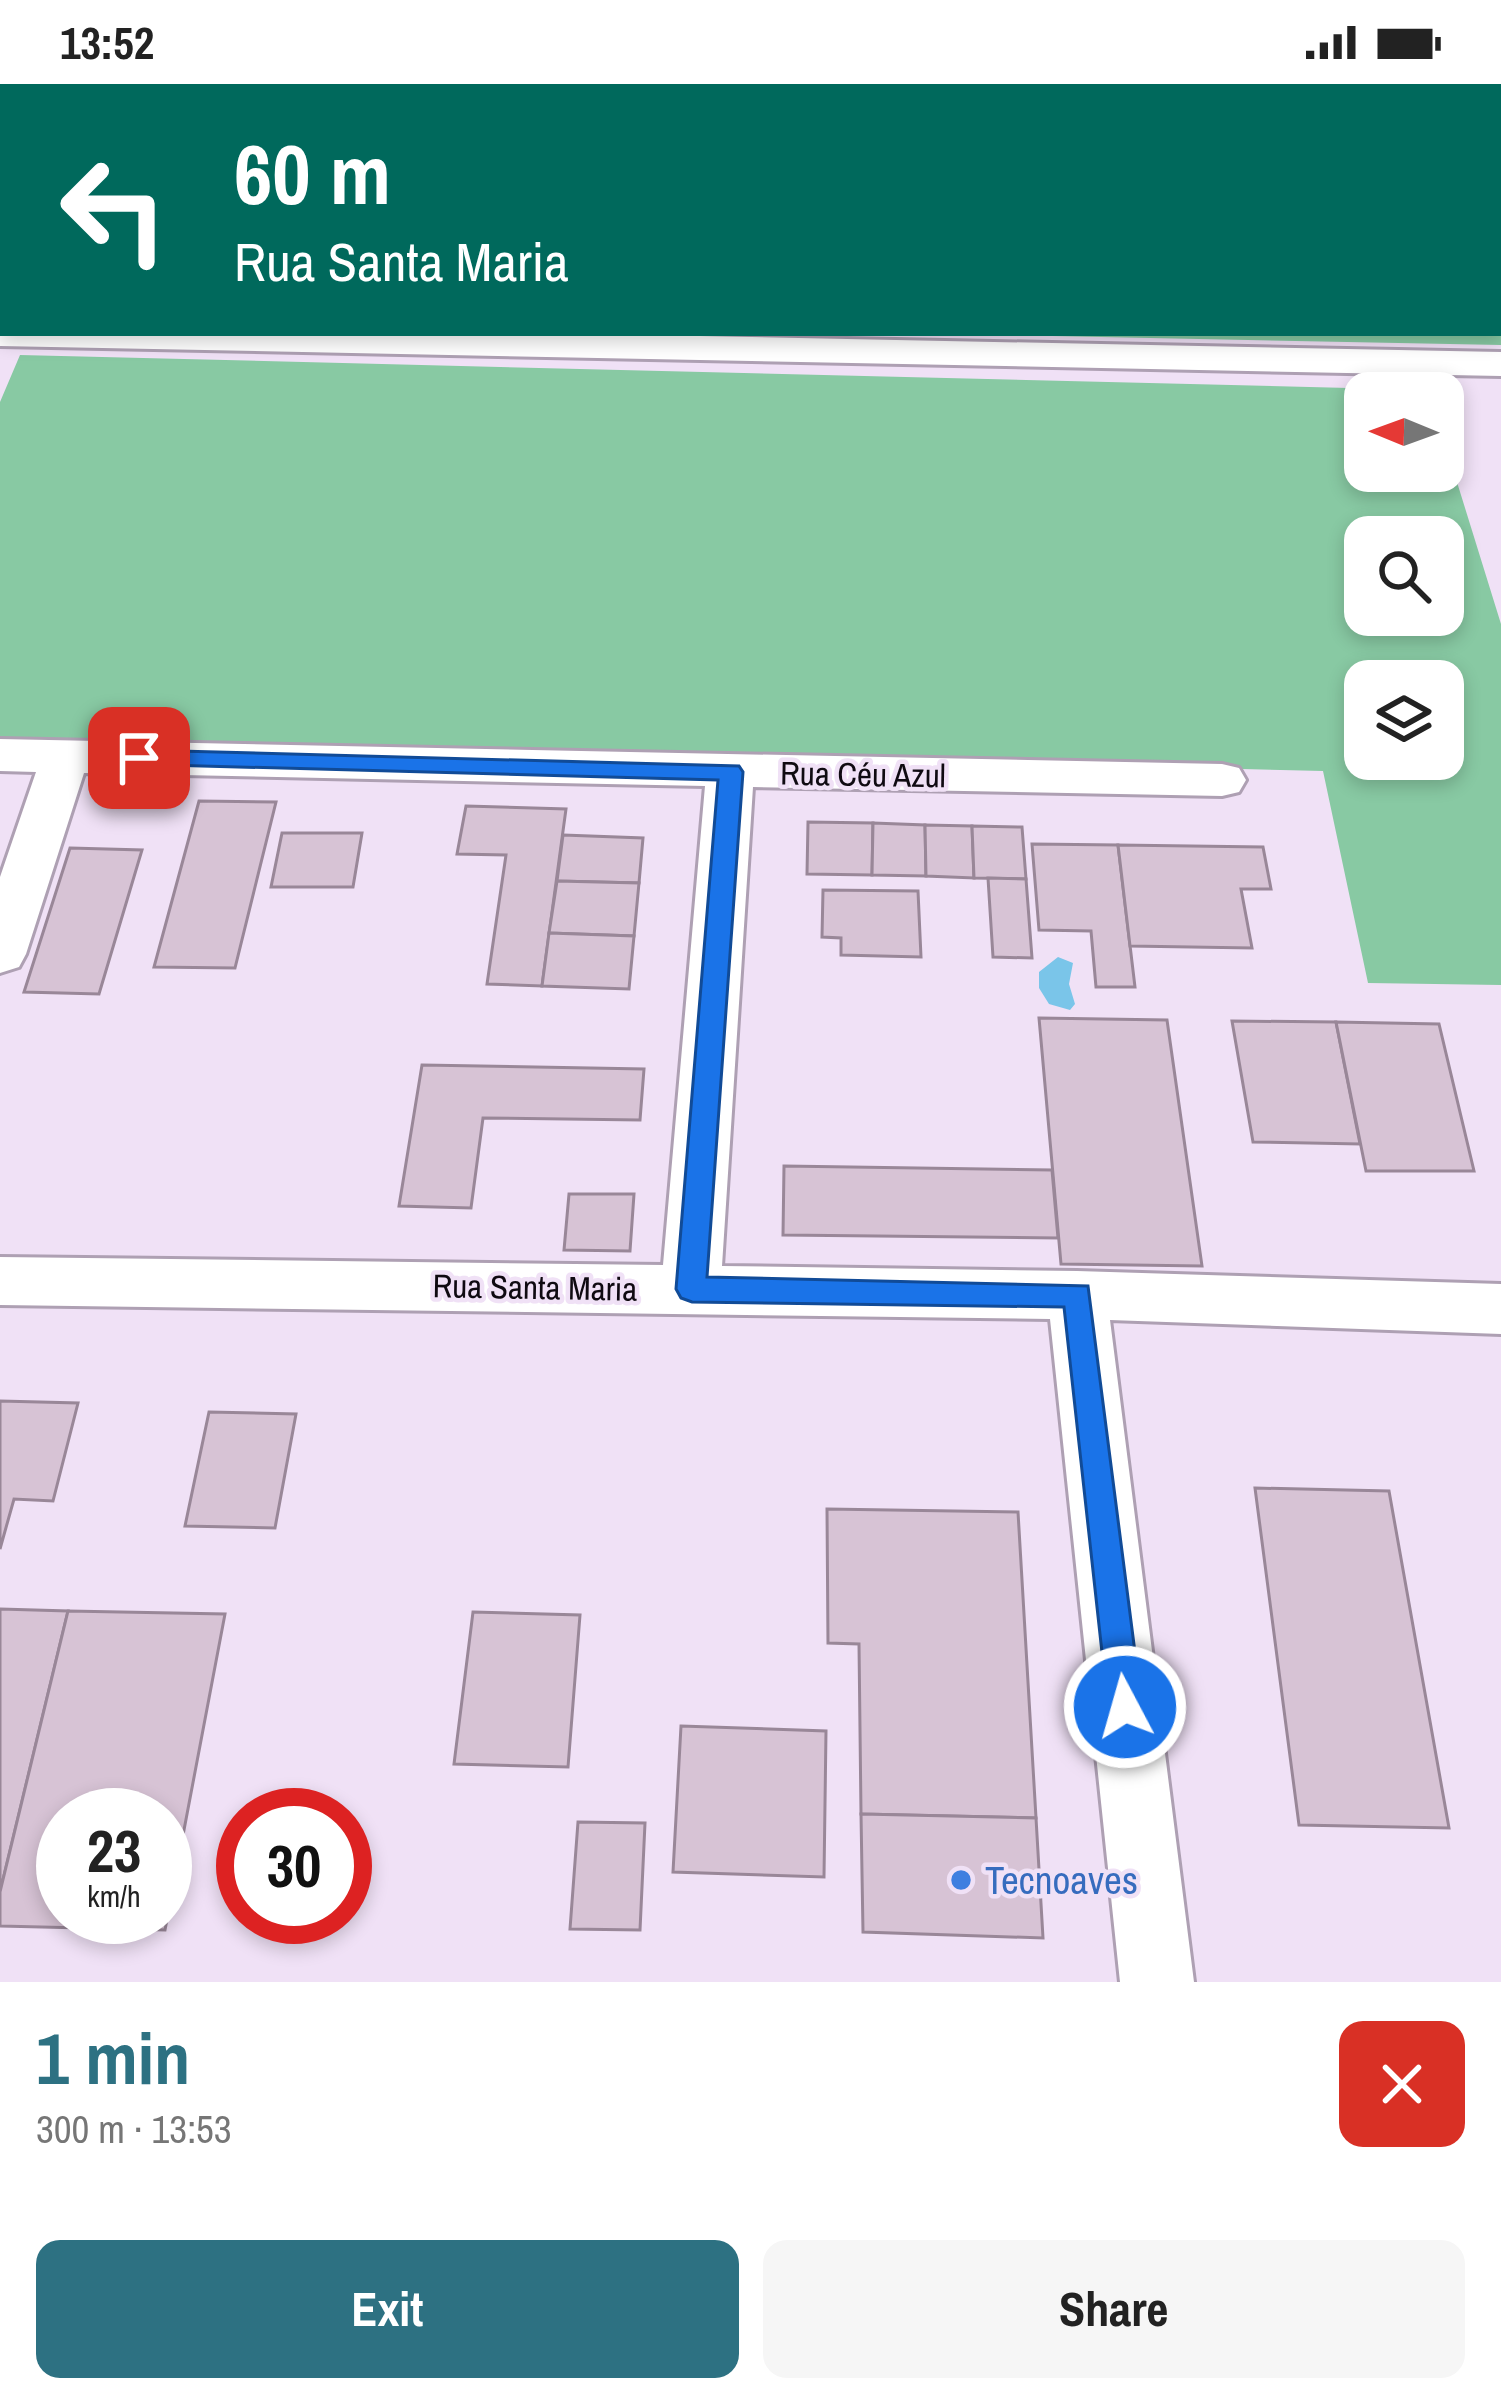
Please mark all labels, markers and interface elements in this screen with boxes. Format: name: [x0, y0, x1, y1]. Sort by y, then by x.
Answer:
text: 13:52: [60, 12, 154, 73]
text: 60 m: [234, 117, 391, 230]
icon: left: [36, 132, 192, 288]
text: Rua Santa Maria: [234, 225, 569, 298]
north arrow: [1344, 372, 1464, 492]
map controls: [1344, 372, 1464, 780]
button: search: [1344, 516, 1464, 636]
button: layers: [1344, 660, 1464, 780]
pin: [88, 707, 190, 809]
icon: arrive: [106, 725, 172, 791]
street label: Rua Céu Azul: [780, 751, 946, 797]
street label: Rua Santa Maria: [432, 1263, 638, 1311]
position arrow: [1062, 1644, 1188, 1770]
speed limit sign: 30: [216, 1788, 372, 1944]
text: 23: [87, 1810, 141, 1891]
place label: Tecnoaves: [985, 1854, 1138, 1906]
marker: Tecnoaves: [948, 1867, 974, 1893]
text: km/h: [87, 1876, 141, 1916]
text: 1 min: [36, 2009, 190, 2106]
button: close: [1339, 2021, 1465, 2147]
text: 300 m · 13:53: [36, 2103, 232, 2155]
button: Exit: [36, 2240, 739, 2378]
button: Share: [763, 2240, 1465, 2378]

